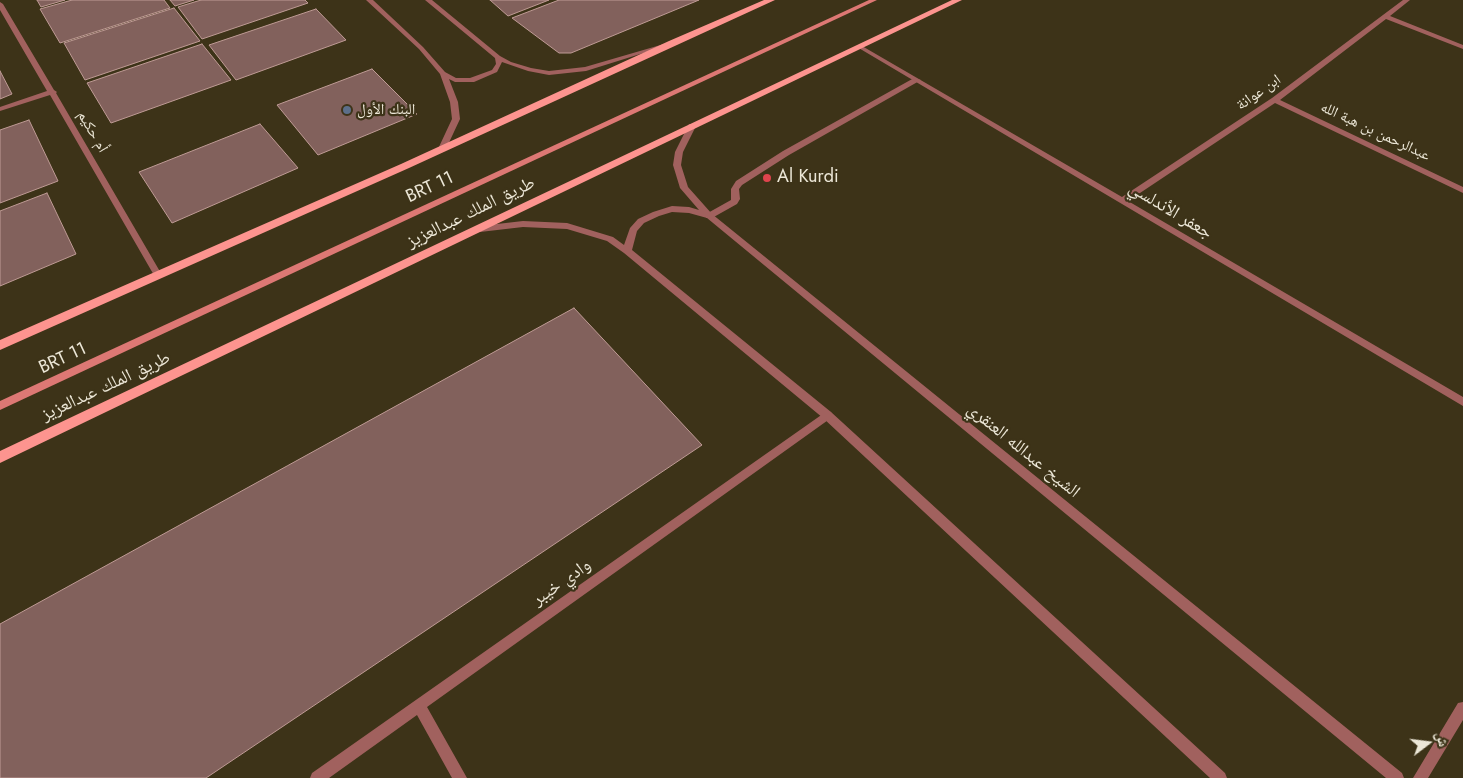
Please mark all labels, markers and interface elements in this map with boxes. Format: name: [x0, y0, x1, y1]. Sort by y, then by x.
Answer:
street label: ابن عوانة: [1233, 71, 1285, 115]
street label: عبدالرحمن بن هبة الله: [1317, 99, 1433, 165]
place label: البنك الأول: [357, 101, 415, 119]
marker: البنك الأول: [341, 104, 353, 116]
street label: أم حكيم: [73, 108, 111, 156]
place label: Al Kurdi: [777, 167, 839, 189]
street label: BRT 11: [403, 168, 457, 208]
marker: Al Kurdi: [761, 172, 773, 184]
street label: طريق الملك عبدالعزيز: [403, 173, 539, 253]
street label: جعفر الأندلسي: [1124, 178, 1216, 244]
street label: BRT 11: [36, 339, 90, 379]
street label: طريق الملك عبدالعزيز: [38, 348, 174, 426]
street label: الشيخ عبدالله العنقري: [962, 399, 1084, 503]
street label: وادي خيبر: [528, 555, 596, 611]
north arrow: [1403, 718, 1453, 768]
text: ش: [1431, 729, 1454, 749]

